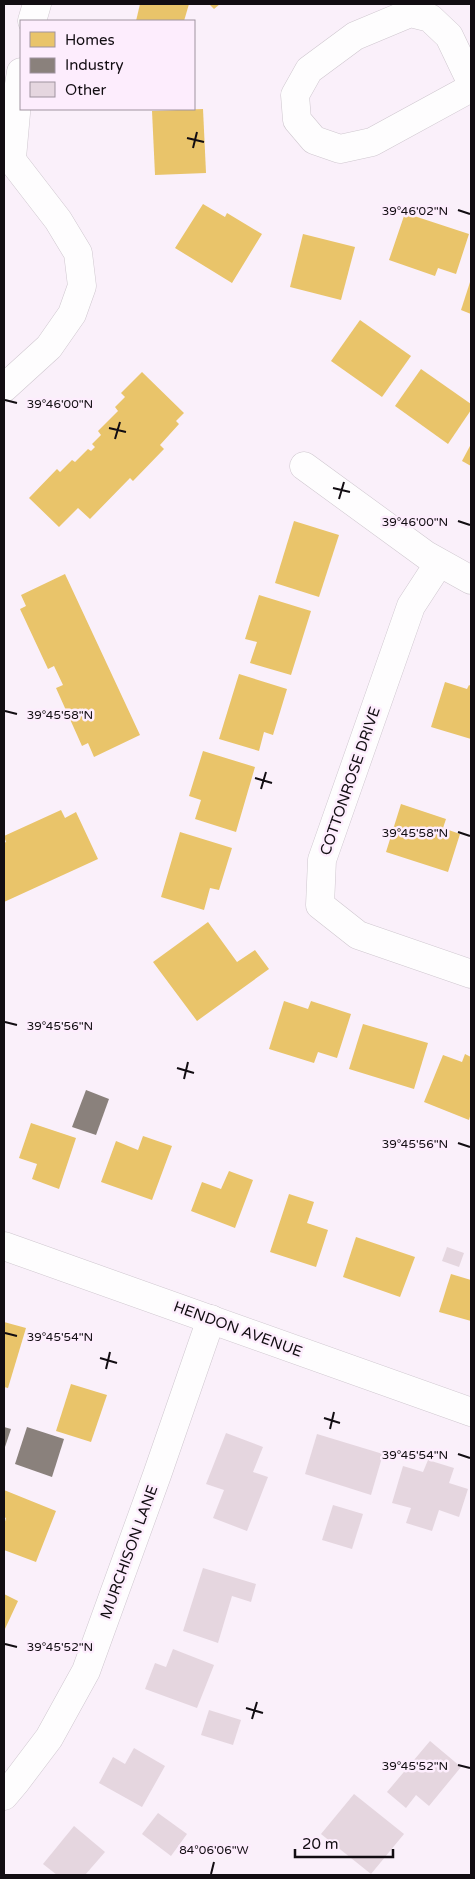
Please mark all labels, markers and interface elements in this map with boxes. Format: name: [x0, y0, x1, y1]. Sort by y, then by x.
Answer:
legend: [20, 20, 195, 110]
text: Homes: [65, 31, 115, 49]
text: Industry: [65, 56, 124, 74]
text: Other: [65, 81, 107, 99]
text: 39°46'02"N: [382, 204, 448, 218]
text: 39°46'00"N: [27, 397, 93, 411]
text: 39°46'00"N: [382, 515, 448, 529]
street label: COTTONROSE DRIVE: [316, 704, 384, 858]
text: 39°45'58"N: [27, 708, 93, 722]
text: 39°45'58"N: [382, 826, 448, 840]
text: 39°45'56"N: [27, 1019, 93, 1033]
text: 39°45'56"N: [382, 1137, 448, 1151]
street label: HENDON AVENUE: [171, 1297, 305, 1361]
text: 39°45'54"N: [27, 1330, 93, 1344]
text: 39°45'54"N: [382, 1448, 448, 1462]
street label: MURCHISON LANE: [96, 1483, 162, 1621]
text: 39°45'52"N: [27, 1640, 93, 1654]
text: 39°45'52"N: [382, 1759, 448, 1773]
scale bar: [295, 1826, 392, 1858]
text: 20 m: [302, 1835, 339, 1853]
text: 84°06'06"W: [179, 1843, 249, 1857]

